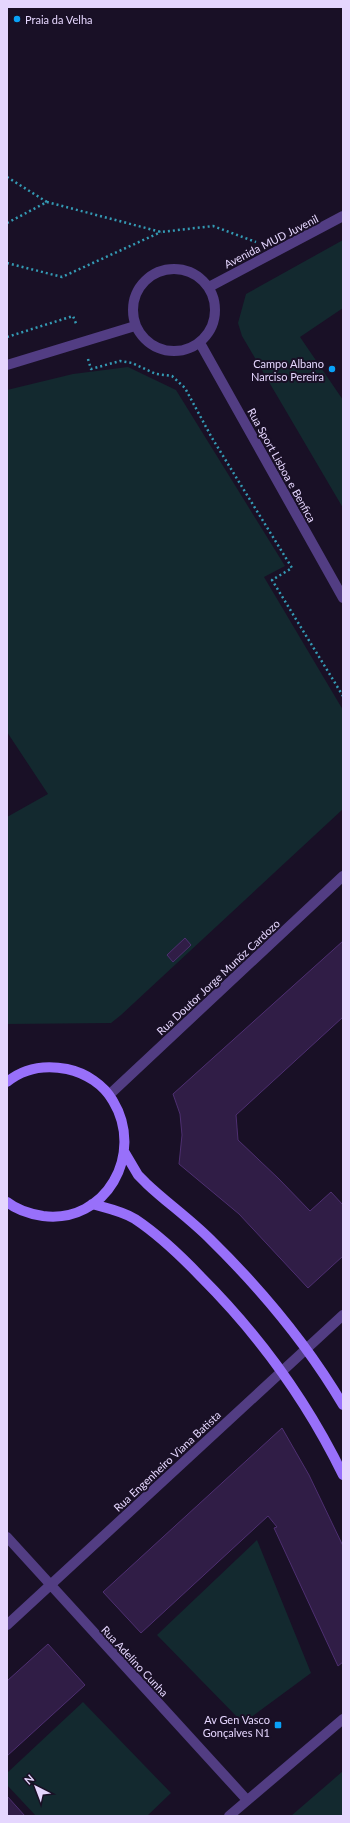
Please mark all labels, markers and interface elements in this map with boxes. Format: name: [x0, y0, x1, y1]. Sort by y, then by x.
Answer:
place label: Praia da Velha: [25, 13, 93, 26]
marker: Praia da Velha: [12, 14, 22, 24]
street label: Avenida MUD Juvenil: [222, 212, 320, 270]
place label: Campo Albano Narciso Pereira: [251, 357, 324, 383]
marker: Campo Albano Narciso Pereira: [327, 364, 337, 374]
street label: Rua Sport Lisboa e Benfica: [245, 406, 319, 524]
street label: Rua Doutor Jorge Munõz Cardozo: [154, 917, 282, 1037]
street label: Rua Engenheiro Viana Batista: [111, 1408, 223, 1514]
street label: Rua Adelino Cunha: [99, 1623, 171, 1699]
place label: Av Gen Vasco Gonçalves N1: [203, 1713, 270, 1739]
marker: Av Gen Vasco Gonçalves N1: [273, 1720, 283, 1730]
north arrow: [16, 1767, 56, 1807]
text: N: [21, 1772, 36, 1787]

